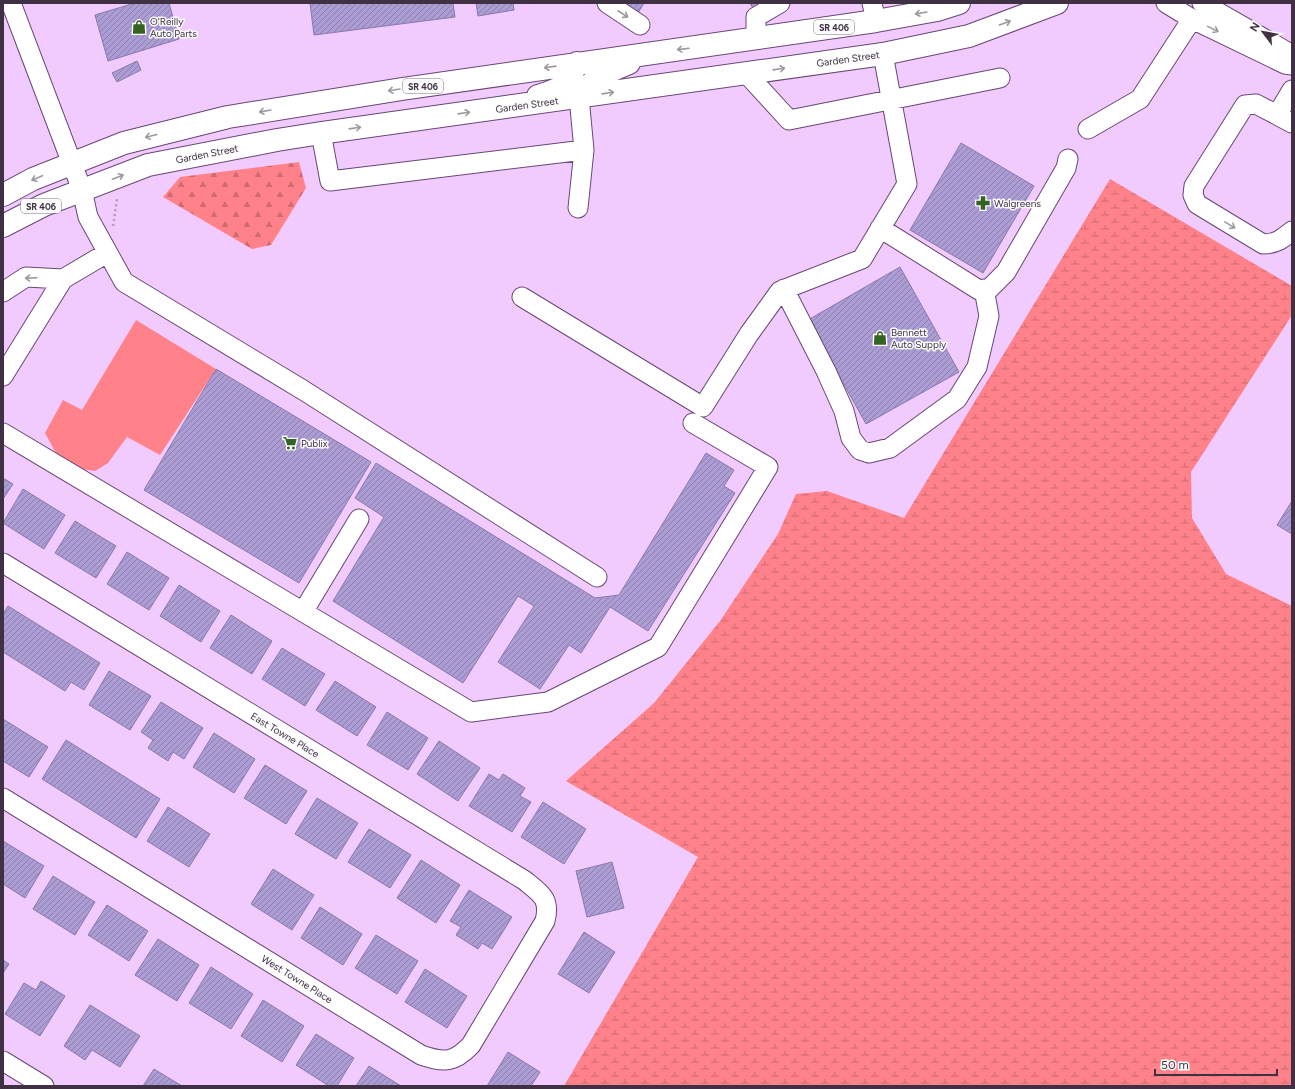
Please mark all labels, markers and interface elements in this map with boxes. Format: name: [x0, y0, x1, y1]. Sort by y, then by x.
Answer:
one-way arrow: [915, 9, 928, 17]
one-way arrow: [617, 10, 628, 18]
north arrow: [1243, 12, 1283, 52]
place label: O'Reilly Auto Parts: [150, 15, 197, 40]
one-way arrow: [999, 18, 1011, 26]
shop icon: O'Reilly Auto Parts: [131, 19, 147, 35]
road number: SR 406: [814, 20, 854, 34]
text: N: [1247, 20, 1263, 34]
one-way arrow: [1206, 26, 1218, 33]
one-way arrow: [677, 45, 690, 53]
street label: Garden Street: [816, 48, 881, 70]
one-way arrow: [544, 63, 557, 71]
one-way arrow: [772, 65, 785, 73]
road number: SR 406: [403, 79, 443, 93]
one-way arrow: [388, 86, 401, 94]
one-way arrow: [601, 89, 614, 97]
street label: Garden Street: [495, 94, 560, 116]
one-way arrow: [259, 107, 272, 115]
one-way arrow: [457, 109, 470, 117]
one-way arrow: [348, 125, 361, 132]
one-way arrow: [144, 133, 157, 140]
street label: Garden Street: [175, 142, 240, 166]
one-way arrow: [112, 172, 124, 180]
one-way arrow: [31, 175, 43, 182]
pharmacy icon: Walgreens: [975, 195, 991, 211]
place label: Walgreens: [994, 197, 1041, 210]
road number: SR 406: [21, 199, 61, 213]
one-way arrow: [1224, 221, 1236, 229]
one-way arrow: [25, 274, 38, 282]
place label: Bennett Auto Supply: [891, 326, 947, 351]
shop icon: Bennett Auto Supply: [872, 330, 888, 346]
supermarket icon: Publix: [282, 435, 298, 451]
place label: Publix: [301, 437, 328, 450]
street label: East Towne Place: [248, 709, 322, 761]
street label: West Towne Place: [259, 952, 335, 1006]
scale bar: [1155, 1051, 1277, 1077]
text: 50 m: [1161, 1058, 1189, 1072]

